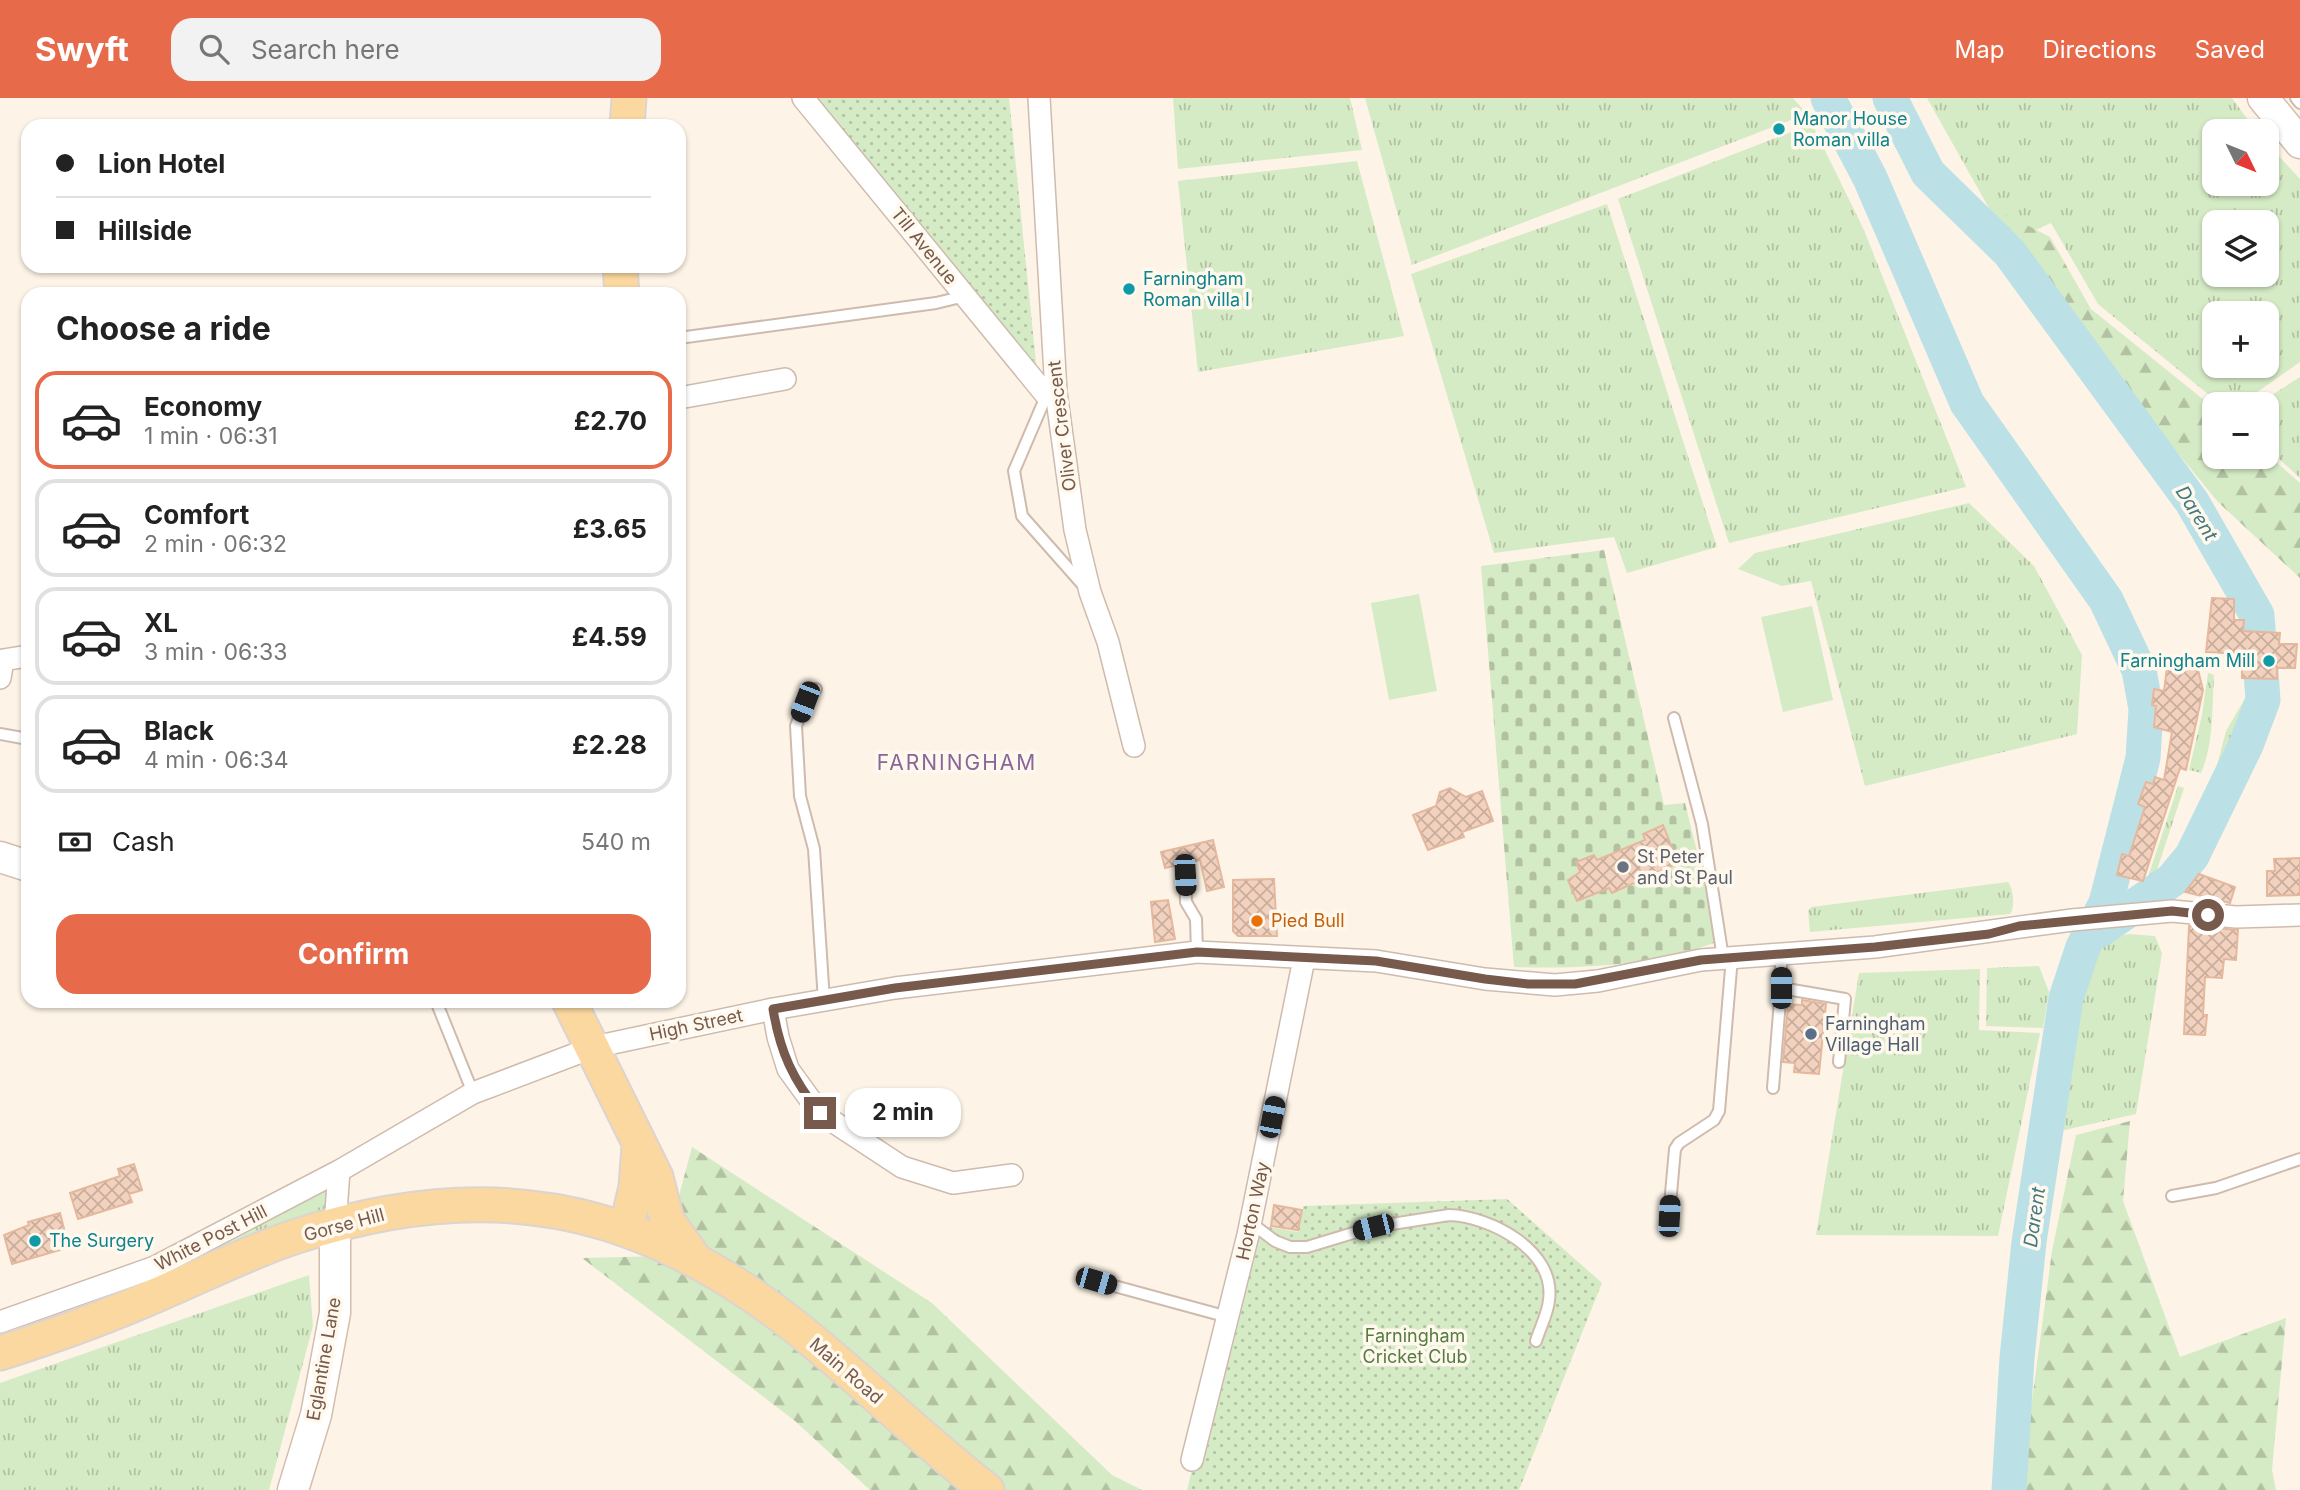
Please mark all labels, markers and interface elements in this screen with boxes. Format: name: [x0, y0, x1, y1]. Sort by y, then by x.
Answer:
search box: [171, 18, 661, 81]
text: Swyft: [35, 29, 129, 69]
icon: search: [195, 30, 233, 68]
text: Search here: [251, 34, 400, 65]
text: Map: [1955, 35, 2004, 64]
text: Directions: [2042, 35, 2157, 64]
text: Saved: [2195, 35, 2265, 64]
place label: Manor House Roman villa: [1793, 108, 1907, 150]
north arrow: [2202, 119, 2278, 196]
map controls: [2202, 119, 2279, 469]
marker: Manor House Roman villa: [1771, 121, 1787, 137]
text: Lion Hotel: [98, 148, 225, 179]
street label: Till Avenue: [887, 203, 962, 288]
button: layers: [2202, 210, 2279, 287]
text: Hillside: [98, 215, 192, 246]
place label: Farningham Roman villa I: [1143, 268, 1250, 310]
marker: Farningham Roman villa I: [1121, 281, 1137, 297]
button: +: [2202, 301, 2279, 378]
text: Choose a ride: [56, 309, 271, 348]
street label: Oliver Crescent: [1043, 359, 1080, 493]
icon: car: [60, 389, 123, 452]
text: Economy: [144, 391, 262, 422]
button: −: [2202, 392, 2279, 469]
text: £2.70: [574, 405, 647, 436]
text: 1 min · 06:31: [144, 422, 278, 450]
water label: Darent: [2171, 481, 2223, 546]
icon: car: [60, 497, 123, 560]
text: Comfort: [144, 499, 249, 530]
text: £3.65: [573, 513, 647, 544]
text: 2 min · 06:32: [144, 530, 287, 558]
icon: car: [60, 605, 123, 668]
text: XL: [144, 607, 178, 638]
text: £4.59: [572, 621, 647, 652]
text: 3 min · 06:33: [144, 638, 287, 666]
place label: Farningham Mill: [2120, 650, 2255, 671]
marker: Farningham Mill: [2261, 653, 2277, 669]
car: [788, 679, 823, 725]
icon: car: [60, 713, 123, 776]
text: Black: [144, 715, 214, 746]
text: £2.28: [572, 729, 647, 760]
text: 4 min · 06:34: [144, 746, 289, 774]
district label: FARNINGHAM: [877, 750, 1037, 775]
icon: cash: [56, 823, 94, 861]
text: Cash: [112, 826, 175, 857]
text: 540 m: [581, 828, 651, 856]
place label: St Peter and St Paul: [1637, 846, 1733, 888]
car: [1174, 853, 1197, 897]
marker: St Peter and St Paul: [1615, 859, 1631, 875]
route start: [2192, 899, 2224, 931]
place label: Pied Bull: [1271, 910, 1345, 931]
marker: Pied Bull: [1249, 913, 1265, 929]
button: Confirm: [56, 914, 651, 994]
car: [1771, 967, 1792, 1009]
street label: High Street: [647, 1004, 745, 1045]
place label: Farningham Village Hall: [1825, 1013, 1926, 1055]
marker: Farningham Village Hall: [1803, 1026, 1819, 1042]
callout: 2 min: [844, 1088, 960, 1138]
car: [1258, 1094, 1287, 1140]
route end: [804, 1097, 836, 1129]
text: 2 min: [872, 1098, 934, 1126]
street label: Horton Way: [1232, 1160, 1273, 1262]
water label: Darent: [2019, 1185, 2050, 1249]
car: [1658, 1194, 1681, 1238]
street label: White Post Hill: [151, 1200, 270, 1275]
street label: Gorse Hill: [301, 1204, 386, 1245]
car: [1351, 1212, 1396, 1242]
place label: The Surgery: [49, 1230, 154, 1251]
marker: The Surgery: [27, 1233, 43, 1249]
car: [1073, 1265, 1120, 1297]
street label: Eglantine Lane: [302, 1296, 345, 1422]
park label: Farningham Cricket Club: [1363, 1325, 1467, 1367]
street label: Main Road: [806, 1333, 887, 1408]

